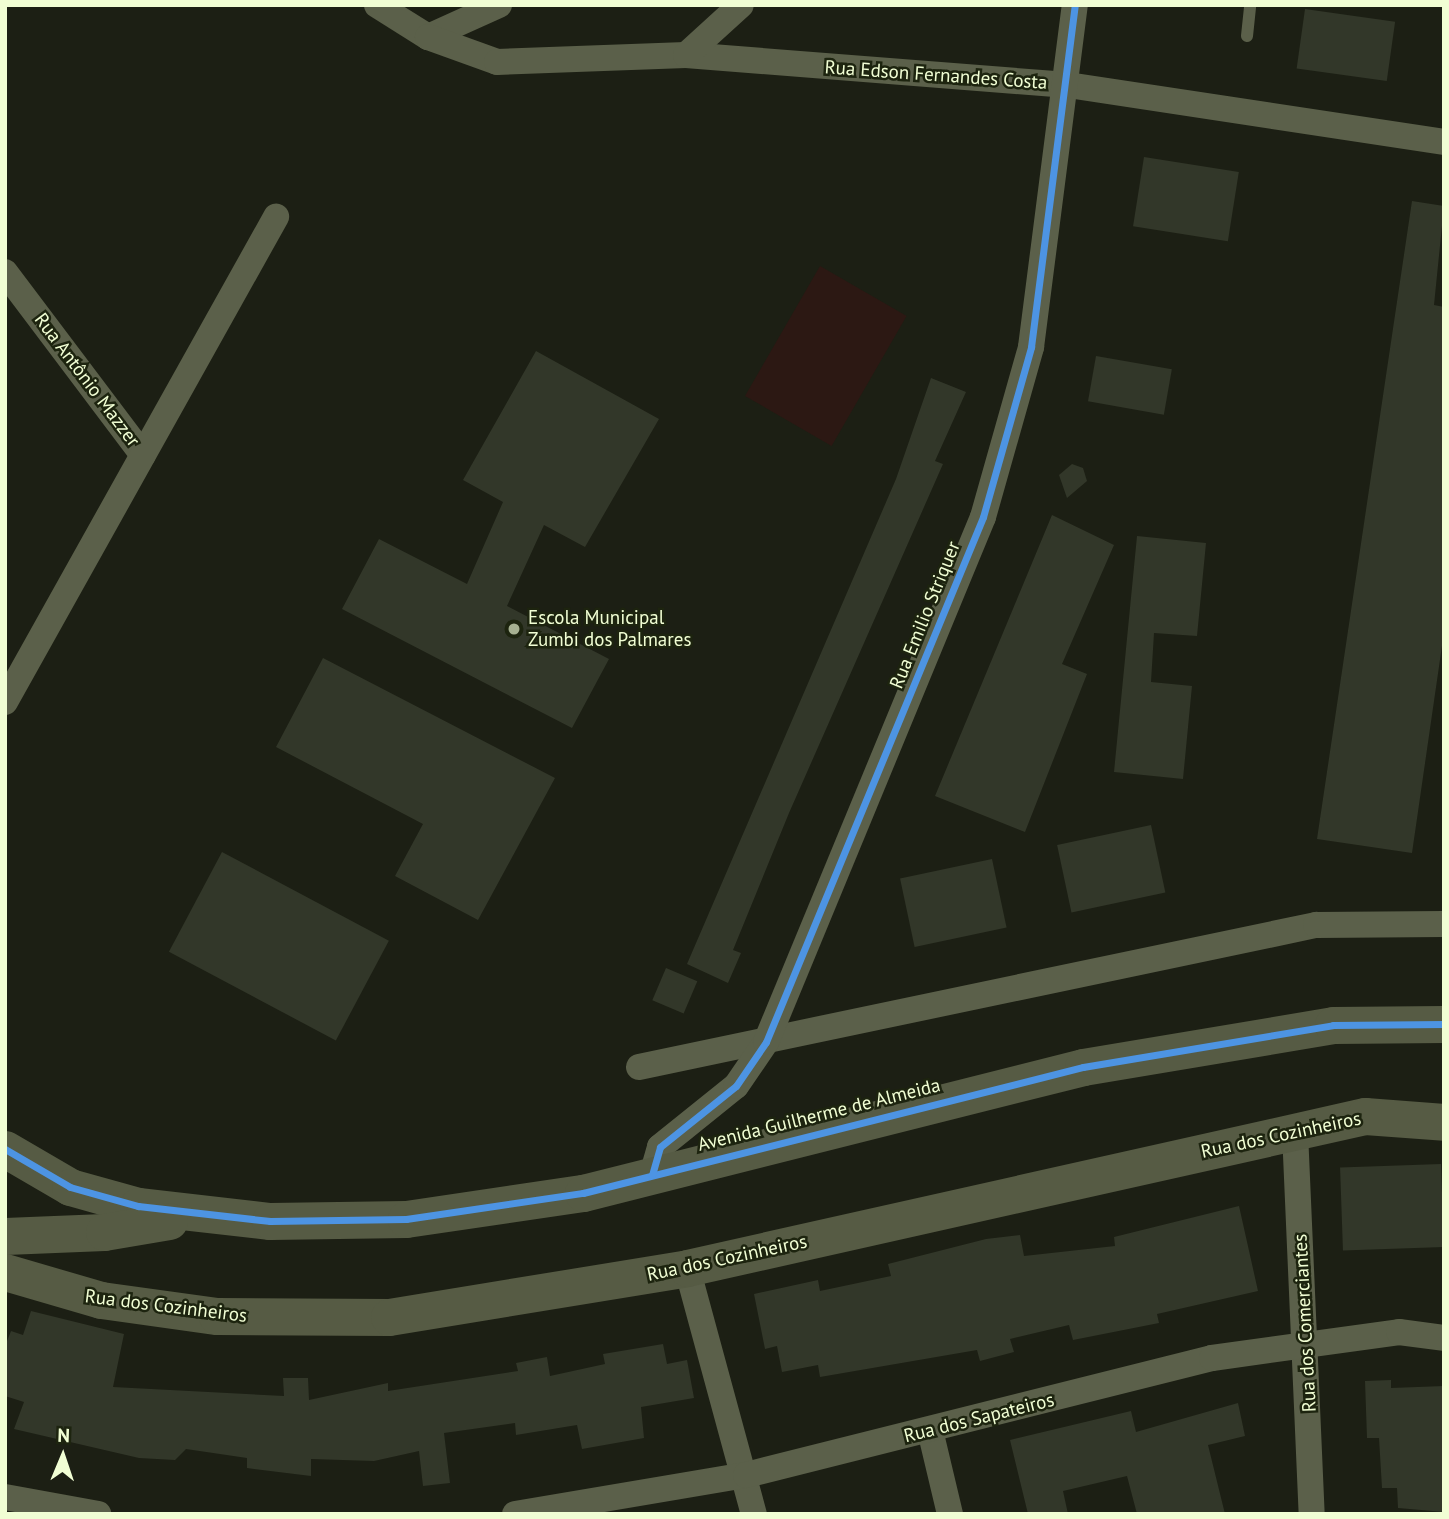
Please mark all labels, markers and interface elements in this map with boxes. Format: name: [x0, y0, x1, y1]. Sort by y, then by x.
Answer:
street label: Rua Edson Fernandes Costa: [824, 56, 1048, 94]
street label: Rua Antônio Mazzer: [29, 309, 145, 451]
street label: Rua Emilio Striquer: [885, 538, 965, 692]
place label: Escola Municipal Zumbi dos Palmares: [528, 607, 691, 651]
marker: Escola Municipal Zumbi dos Palmares: [506, 621, 522, 637]
street label: Avenida Guilherme de Almeida: [695, 1074, 943, 1156]
street label: Rua dos Cozinheiros: [1199, 1107, 1363, 1163]
street label: Rua dos Cozinheiros: [645, 1230, 809, 1286]
street label: Rua dos Comerciantes: [1289, 1233, 1321, 1413]
street label: Rua dos Cozinheiros: [84, 1285, 248, 1327]
street label: Rua dos Sapateiros: [901, 1388, 1057, 1448]
north arrow: [28, 1421, 98, 1491]
text: N: [57, 1423, 70, 1447]

